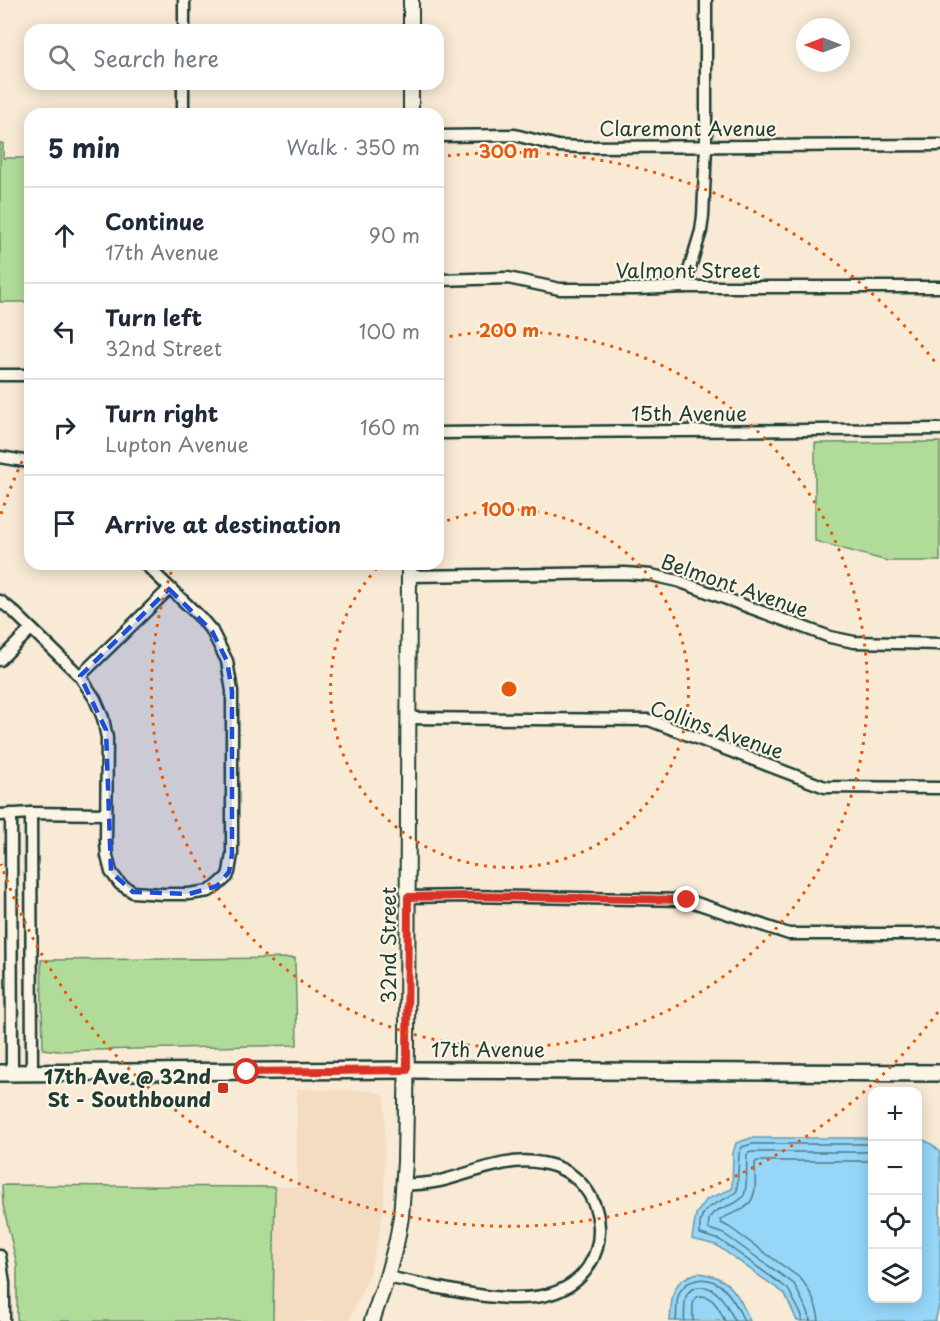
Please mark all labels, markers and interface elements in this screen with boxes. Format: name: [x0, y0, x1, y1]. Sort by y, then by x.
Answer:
north arrow: [796, 18, 850, 72]
search box: [24, 24, 444, 90]
icon: search: [45, 41, 78, 74]
text: Search here: [93, 41, 219, 74]
street label: Claremont Avenue: [599, 113, 777, 143]
text: 5 min: [48, 128, 120, 167]
text: Walk · 350 m: [287, 132, 420, 162]
text: 300 m: [479, 137, 539, 164]
text: Continue: [105, 204, 204, 237]
icon: ahead: [48, 219, 81, 252]
text: 90 m: [369, 220, 420, 250]
text: 17th Avenue: [105, 237, 219, 267]
street label: Valmont Street: [616, 255, 761, 285]
text: Turn left: [105, 300, 202, 333]
icon: left: [48, 315, 81, 348]
text: 100 m: [359, 316, 420, 346]
text: 200 m: [479, 316, 539, 343]
text: 32nd Street: [105, 333, 222, 363]
text: Turn right: [105, 396, 218, 429]
street label: 15th Avenue: [631, 398, 747, 428]
icon: right: [48, 411, 81, 444]
text: 160 m: [360, 412, 420, 442]
text: Lupton Avenue: [105, 429, 249, 459]
text: 100 m: [481, 495, 537, 522]
icon: arrive: [48, 507, 81, 540]
text: Arrive at destination: [105, 507, 341, 540]
street label: Belmont Avenue: [657, 546, 813, 624]
centre of rings: [499, 679, 519, 699]
street label: Collins Avenue: [646, 692, 788, 766]
street label: 32nd Street: [373, 886, 403, 1003]
route end: [673, 886, 699, 912]
street label: 17th Avenue: [431, 1034, 545, 1064]
route start: [233, 1058, 259, 1084]
place label: 17th Ave @ 32nd St - Southbound: [44, 1061, 211, 1114]
marker: 17th Ave @ 32nd St - Southbound: [216, 1081, 230, 1095]
map controls: [868, 1087, 922, 1303]
button: +: [868, 1087, 922, 1141]
button: −: [868, 1141, 922, 1195]
button: locate: [868, 1195, 922, 1249]
button: layers: [868, 1249, 922, 1303]

